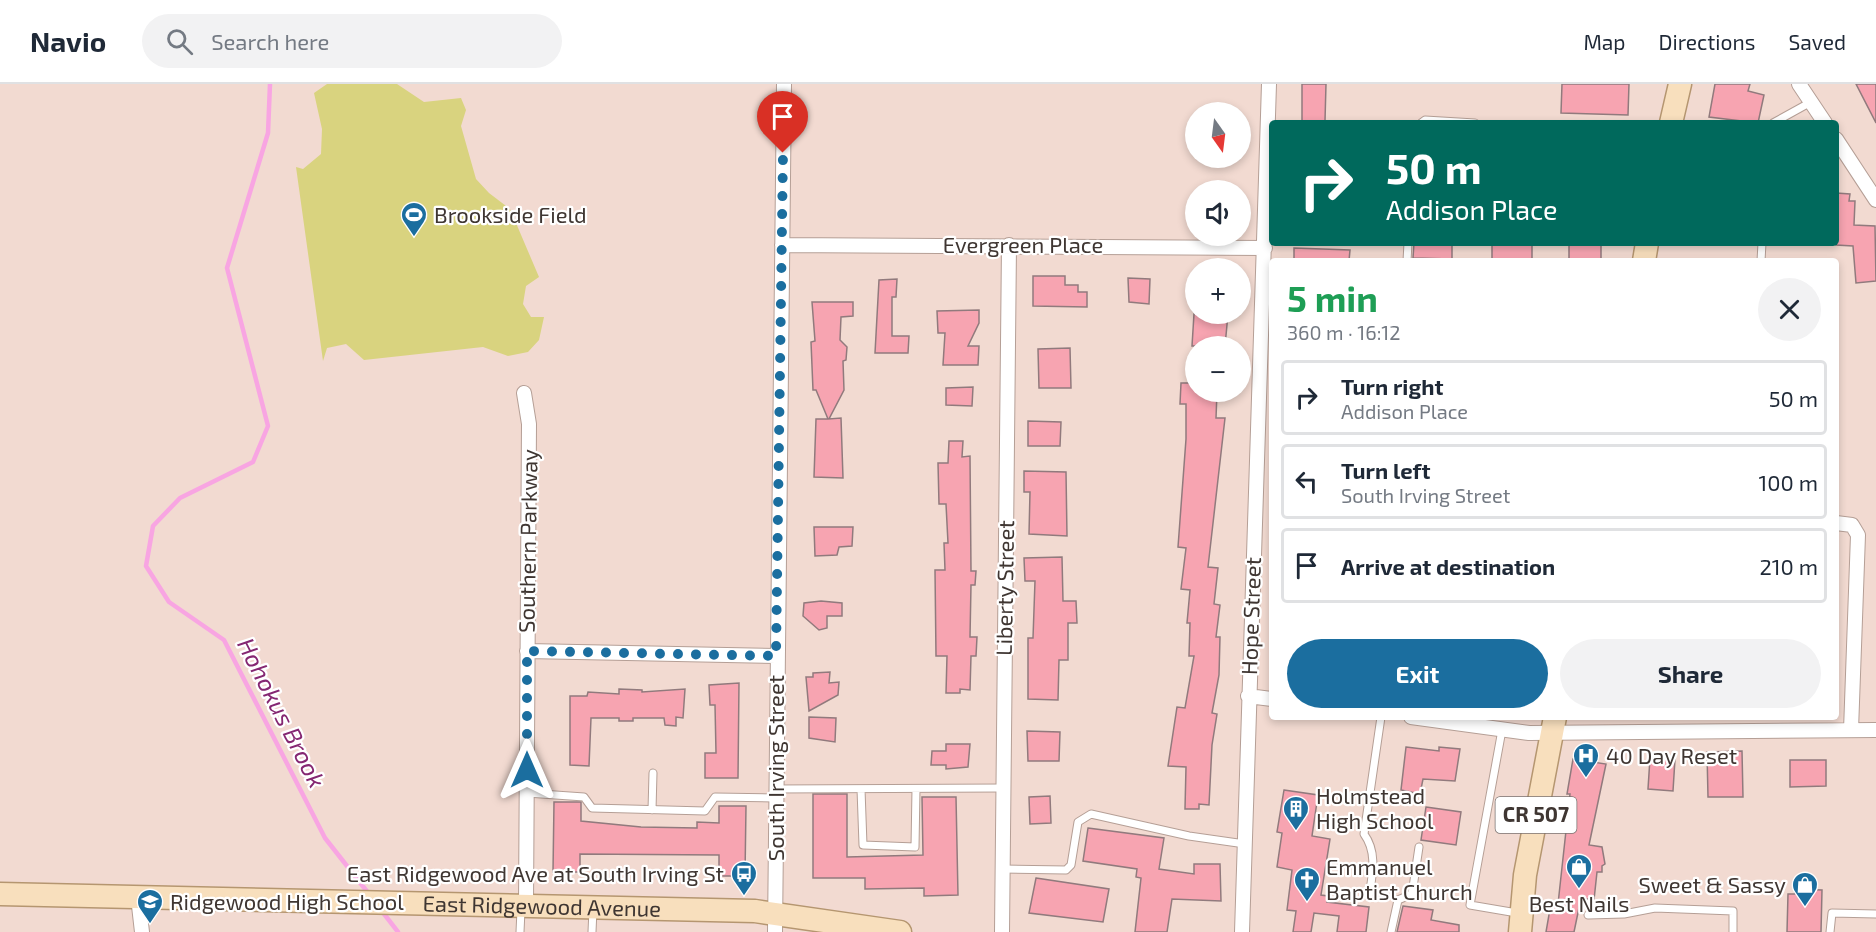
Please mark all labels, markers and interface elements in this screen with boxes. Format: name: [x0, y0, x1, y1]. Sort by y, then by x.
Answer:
search box: [142, 14, 562, 68]
text: Navio: [30, 24, 106, 58]
icon: search: [163, 25, 196, 58]
text: Search here: [211, 28, 329, 54]
text: Map: [1583, 29, 1626, 54]
text: Directions: [1659, 29, 1755, 54]
text: Saved: [1788, 29, 1846, 54]
pin: [757, 91, 808, 153]
icon: arrive: [766, 100, 799, 133]
north arrow: [1185, 102, 1251, 168]
map controls: [1185, 102, 1251, 402]
text: 50 m: [1386, 142, 1482, 192]
icon: right: [1287, 144, 1365, 222]
button: sound: [1185, 180, 1251, 246]
text: Addison Place: [1386, 193, 1557, 225]
sports icon: Brookside Field: [399, 200, 429, 238]
place label: Brookside Field: [434, 201, 587, 227]
street label: Evergreen Place: [943, 231, 1103, 257]
button: +: [1185, 258, 1251, 324]
text: 5 min: [1287, 276, 1378, 319]
button: close: [1758, 278, 1821, 341]
text: 360 m · 16:12: [1287, 320, 1401, 344]
button: −: [1185, 336, 1251, 402]
text: Turn right: [1341, 373, 1443, 399]
icon: right: [1290, 381, 1323, 414]
text: 50 m: [1769, 385, 1818, 411]
text: Addison Place: [1341, 399, 1468, 423]
street label: Southern Parkway: [512, 449, 542, 633]
text: Turn left: [1341, 457, 1430, 483]
icon: left: [1290, 465, 1323, 498]
text: 100 m: [1759, 469, 1818, 495]
text: South Irving Street: [1341, 483, 1510, 507]
street label: Liberty Street: [990, 520, 1018, 656]
icon: arrive: [1290, 549, 1323, 582]
text: Arrive at destination: [1341, 553, 1555, 579]
text: 210 m: [1759, 553, 1818, 579]
street label: Hope Street: [1235, 557, 1265, 675]
water label: Hohokus Brook: [232, 633, 333, 792]
button: Exit: [1287, 639, 1548, 708]
button: Share: [1560, 639, 1821, 708]
street label: South Irving Street: [762, 675, 788, 861]
position arrow: [495, 738, 559, 802]
hospital icon: 40 Day Reset: [1571, 741, 1601, 779]
place label: 40 Day Reset: [1606, 742, 1737, 768]
place label: Holmstead High School: [1316, 782, 1434, 833]
building icon: Holmstead High School: [1281, 794, 1311, 832]
road number: CR 507: [1496, 797, 1576, 833]
shop icon: Best Nails: [1564, 852, 1594, 890]
place label: Emmanuel Baptist Church: [1326, 853, 1473, 904]
bus stop icon: East Ridgewood Ave at South Irving St: [729, 859, 759, 897]
place label: East Ridgewood Ave at South Irving St: [347, 860, 724, 886]
church icon: Emmanuel Baptist Church: [1292, 865, 1322, 903]
shop icon: Sweet & Sassy: [1790, 870, 1820, 908]
place label: Sweet & Sassy: [1639, 871, 1786, 897]
school or university icon: Ridgewood High School: [135, 887, 165, 925]
place label: Ridgewood High School: [170, 888, 404, 914]
street label: East Ridgewood Avenue: [422, 890, 661, 921]
place label: Best Nails: [1529, 890, 1629, 916]

